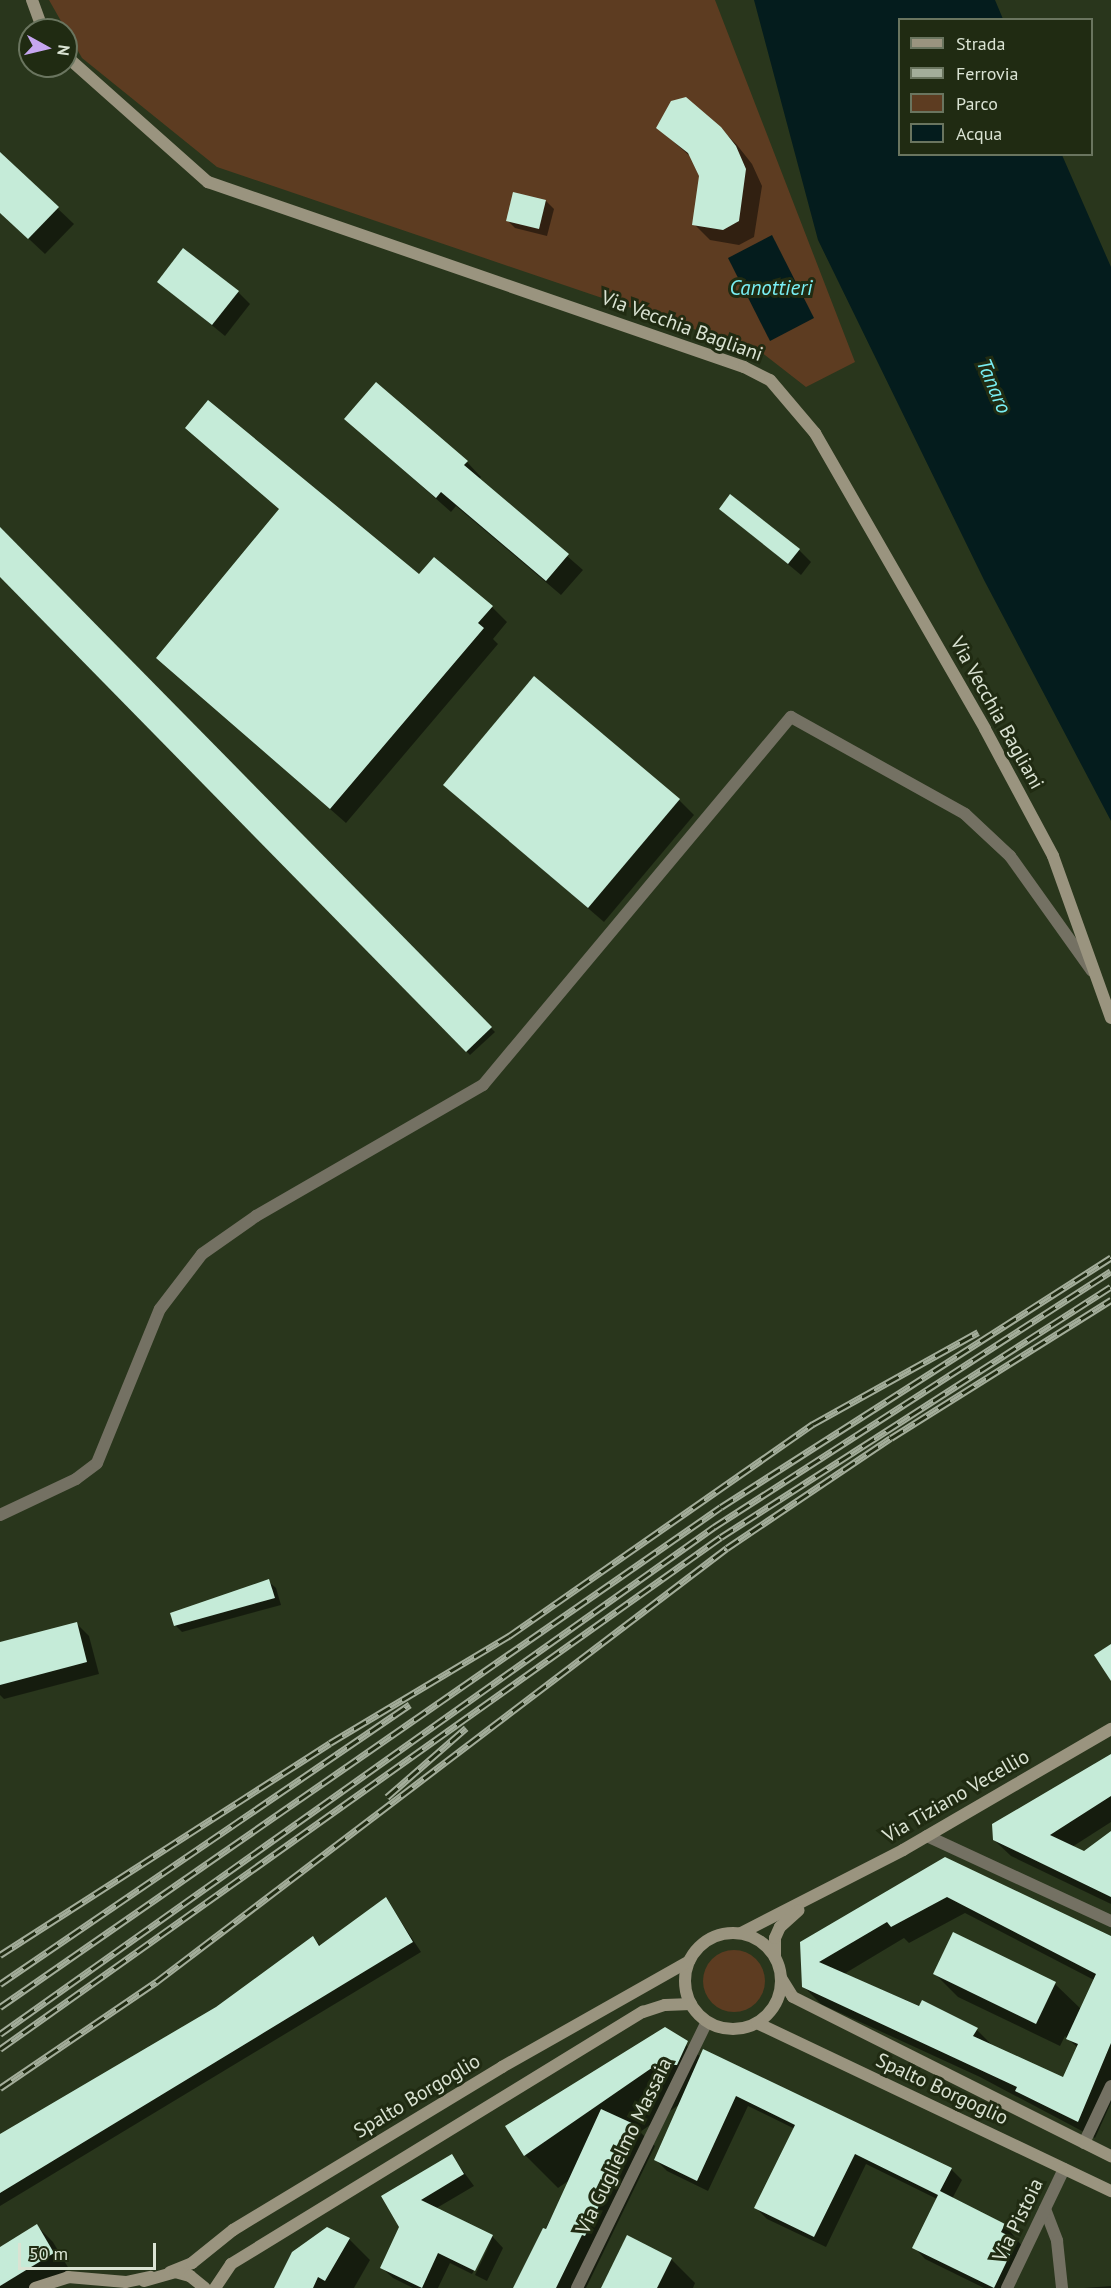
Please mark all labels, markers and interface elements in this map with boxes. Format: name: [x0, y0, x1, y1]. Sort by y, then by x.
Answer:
north arrow: [18, 18, 78, 78]
legend: [898, 18, 1093, 156]
text: Strada: [956, 32, 1005, 55]
text: N: [53, 44, 74, 57]
text: Ferrovia: [956, 62, 1019, 85]
text: Parco: [956, 92, 998, 115]
text: Acqua: [956, 122, 1002, 145]
water label: Canottieri: [730, 275, 812, 301]
street label: Via Vecchia Bagliani: [598, 285, 766, 367]
water label: Tanaro: [971, 355, 1017, 417]
street label: Via Vecchia Bagliani: [945, 632, 1049, 794]
street label: Via Tiziano Vecellio: [878, 1744, 1034, 1848]
street label: Spalto Borgoglio: [872, 2048, 1012, 2130]
street label: Spalto Borgoglio: [349, 2049, 485, 2143]
street label: Via Guglielmo Massaia: [571, 2054, 677, 2238]
street label: Via Pistoia: [988, 2175, 1048, 2265]
scale bar: [21, 2231, 159, 2269]
text: 50 m: [29, 2242, 68, 2265]

